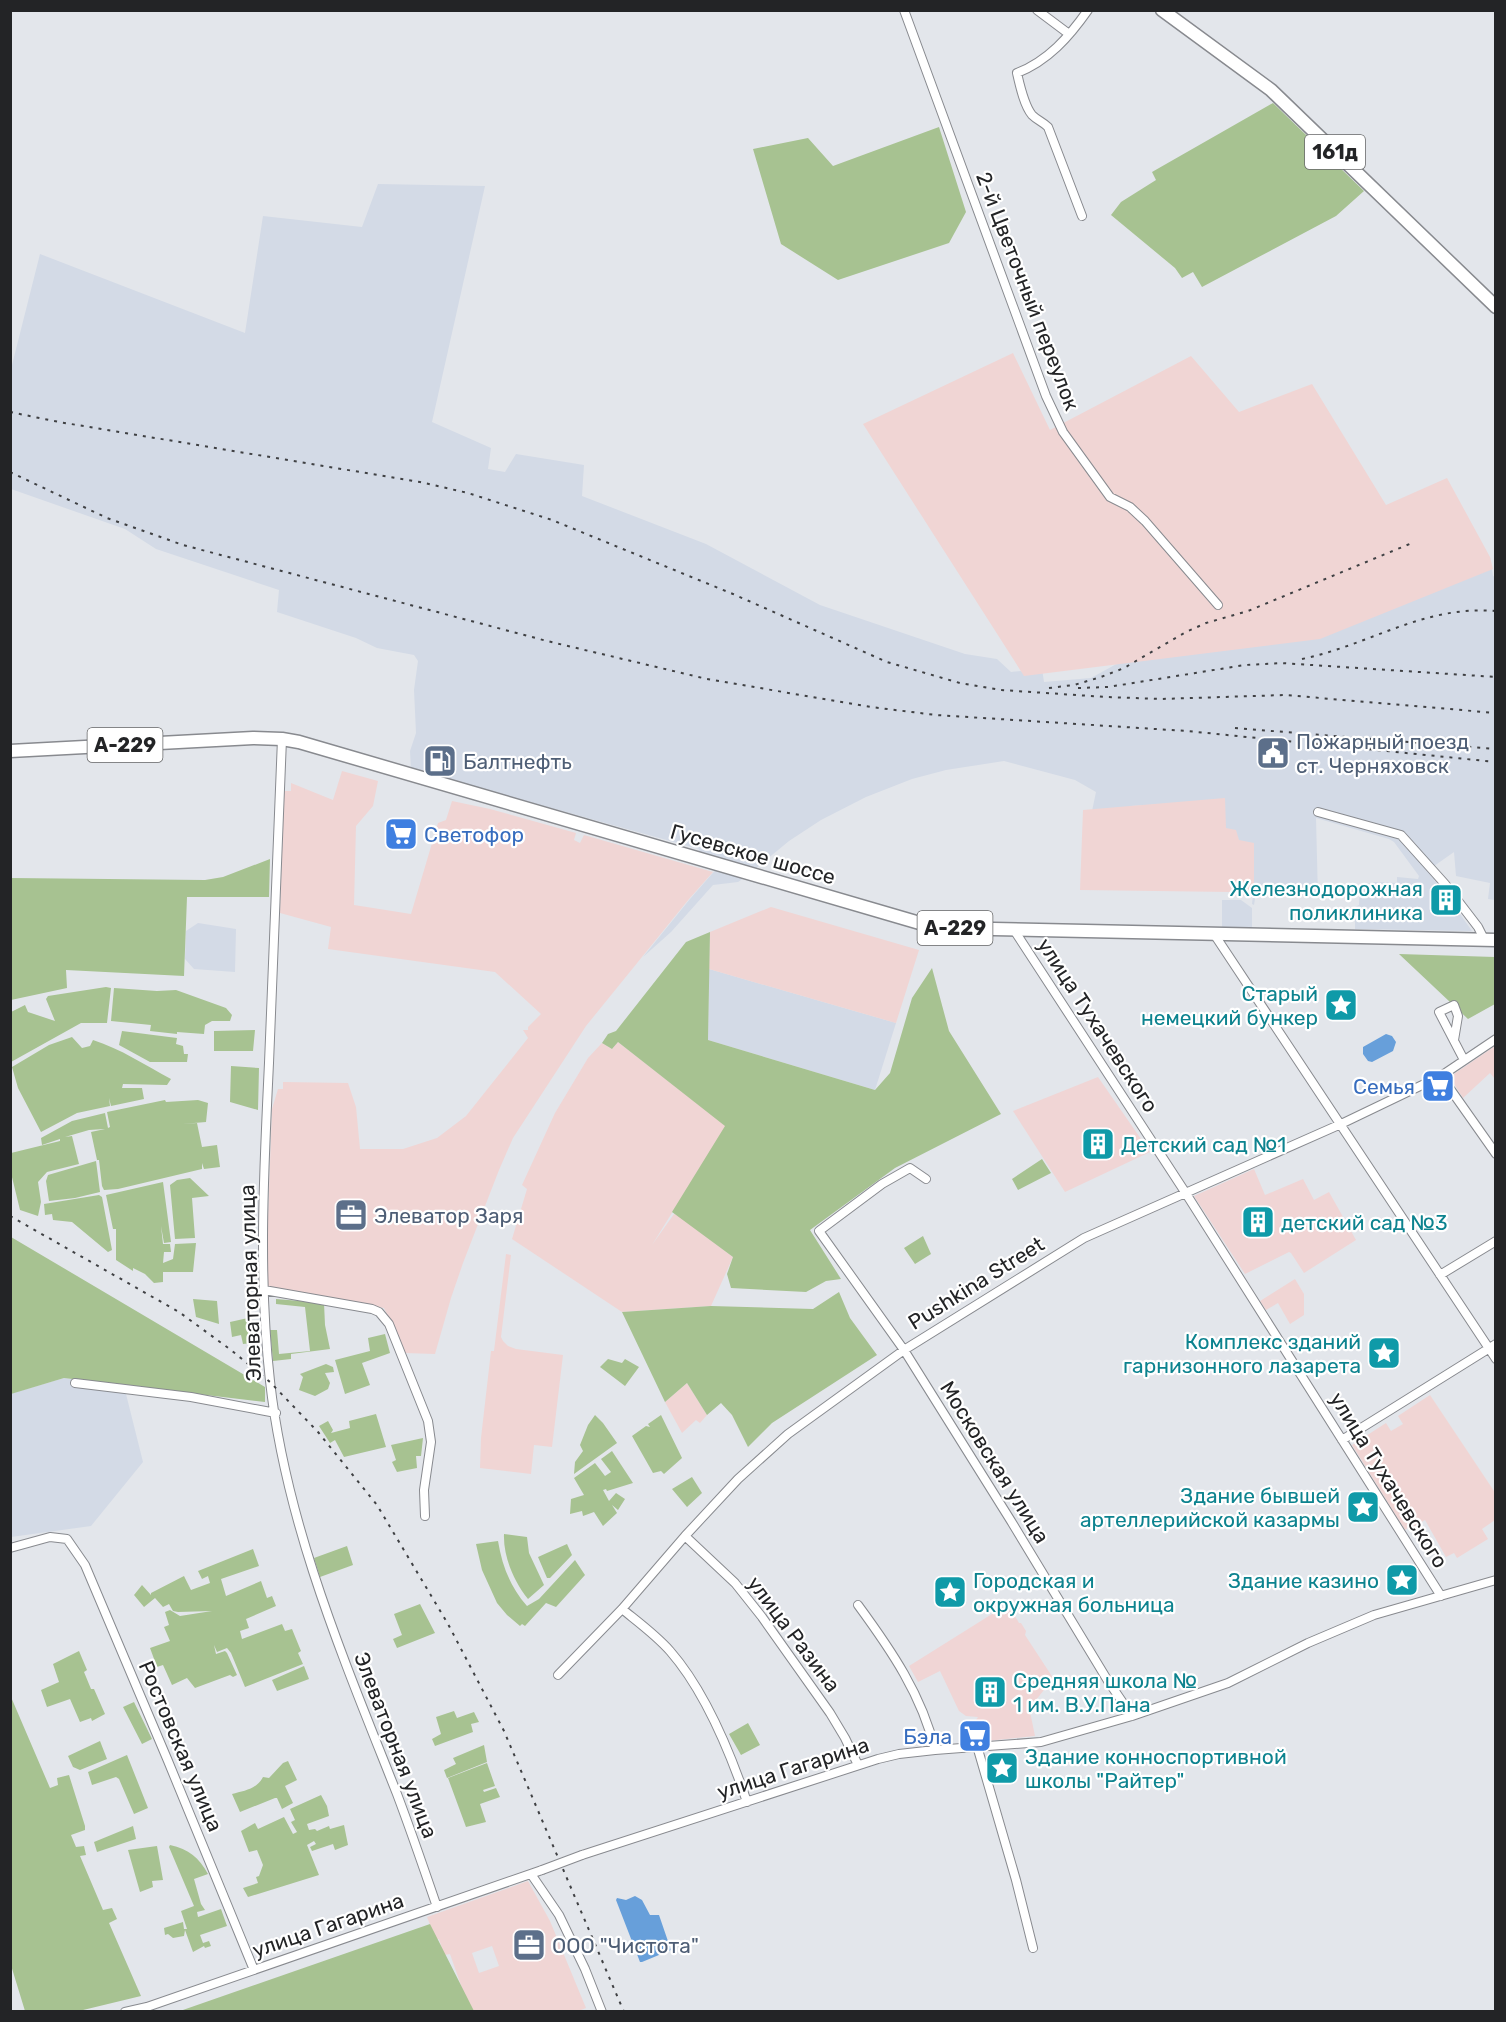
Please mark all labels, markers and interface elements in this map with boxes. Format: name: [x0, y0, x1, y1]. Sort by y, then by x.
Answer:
road number: 161д: [1305, 135, 1365, 169]
street label: 2-й Цветочный переулок: [971, 168, 1085, 414]
road number: А-229: [88, 728, 162, 762]
place label: Пожарный поезд ст. Черняховск: [1296, 729, 1469, 778]
public building icon: Пожарный поезд ст. Черняховск: [1255, 735, 1291, 771]
fuel station icon: Балтнефть: [422, 743, 458, 779]
place label: Балтнефть: [463, 749, 572, 774]
supermarket icon: Светофор: [383, 816, 419, 852]
street label: Гусевское шоссе: [668, 819, 838, 889]
place label: Светофор: [424, 822, 524, 847]
place label: Железнодорожная поликлиника: [1229, 876, 1423, 925]
building icon: Железнодорожная поликлиника: [1428, 882, 1464, 918]
road number: А-229: [918, 911, 992, 945]
street label: улица Тухачевского: [1032, 933, 1164, 1117]
place label: Старый немецкий бункер: [1141, 981, 1318, 1030]
place icon: Старый немецкий бункер: [1323, 987, 1359, 1023]
supermarket icon: Семья: [1420, 1068, 1456, 1104]
place label: Семья: [1353, 1074, 1415, 1099]
building icon: Детский сад №1: [1080, 1126, 1116, 1162]
place label: Детский сад №1: [1121, 1132, 1286, 1157]
street label: Элеваторная улица: [234, 1184, 266, 1382]
office icon: Элеватор Заря: [333, 1197, 369, 1233]
place label: Элеватор Заря: [374, 1203, 524, 1228]
building icon: детский сад №3: [1240, 1204, 1276, 1240]
place label: детский сад №3: [1281, 1210, 1448, 1235]
street label: Pushkina Street: [903, 1231, 1049, 1335]
place label: Комплекс зданий гарнизонного лазарета: [1123, 1329, 1361, 1378]
place icon: Комплекс зданий гарнизонного лазарета: [1366, 1335, 1402, 1371]
street label: Московская улица: [935, 1376, 1055, 1548]
street label: улица Тухачевского: [1325, 1388, 1453, 1572]
place label: Здание бывшей артеллерийской казармы: [1080, 1483, 1340, 1532]
place icon: Здание бывшей артеллерийской казармы: [1345, 1489, 1381, 1525]
place icon: Здание казино: [1384, 1562, 1420, 1598]
place label: Городская и окружная больница: [973, 1568, 1175, 1617]
place label: Здание казино: [1228, 1568, 1379, 1593]
street label: улица Разина: [742, 1571, 846, 1697]
place icon: Городская и окружная больница: [932, 1574, 968, 1610]
street label: Элеваторная улица: [349, 1648, 443, 1842]
street label: Ростовская улица: [134, 1657, 228, 1835]
place label: Средняя школа № 1 им. В.У.Пана: [1013, 1668, 1197, 1717]
building icon: Средняя школа № 1 им. В.У.Пана: [972, 1674, 1008, 1710]
supermarket icon: Бэла: [957, 1718, 993, 1754]
place label: Бэла: [903, 1724, 952, 1749]
street label: улица Гагарина: [714, 1732, 872, 1804]
place label: Здание конноспортивной школы "Райтер": [1025, 1744, 1287, 1793]
place icon: Здание конноспортивной школы "Райтер": [984, 1750, 1020, 1786]
street label: улица Гагарина: [249, 1887, 407, 1963]
office icon: ООО "Чистота": [511, 1927, 547, 1963]
place label: ООО "Чистота": [552, 1933, 699, 1958]

